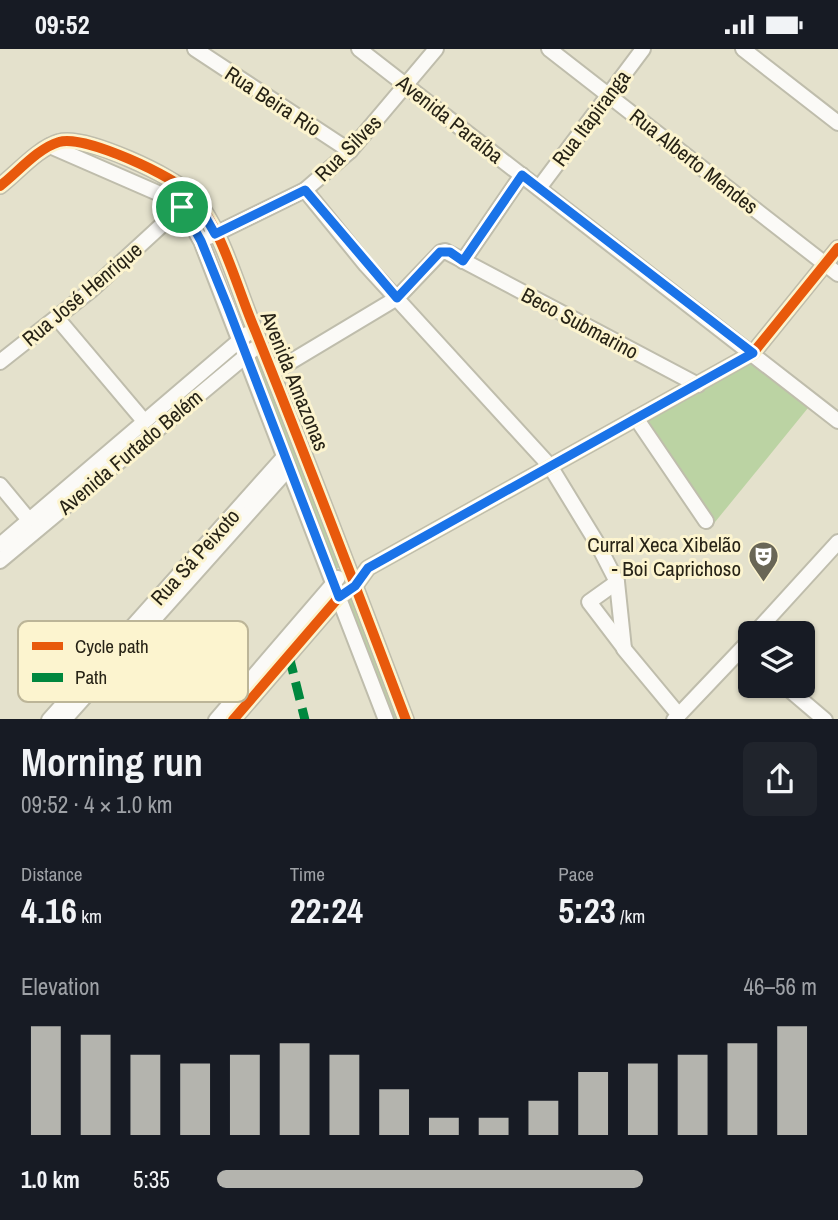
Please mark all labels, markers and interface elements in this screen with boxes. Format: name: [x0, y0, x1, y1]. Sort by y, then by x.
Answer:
text: 09:52: [35, 7, 90, 42]
street label: Rua Beira Rio: [219, 59, 327, 143]
street label: Rua Itapiranga: [545, 63, 637, 172]
street label: Avenida Paraíba: [390, 68, 510, 170]
street label: Rua Alberto Mendes: [624, 102, 764, 220]
street label: Rua Silves: [308, 108, 388, 188]
pin: [152, 177, 212, 237]
icon: arrive: [163, 188, 201, 226]
street label: Rua José Henrique: [16, 235, 148, 353]
street label: Beco Submarino: [517, 280, 643, 366]
street label: Avenida Amazonas: [253, 306, 336, 455]
street label: Avenida Furtado Belém: [51, 383, 209, 522]
street label: Rua Sá Peixoto: [144, 502, 246, 612]
place label: Curral Xeca Xibelão - Boi Caprichoso: [587, 530, 741, 583]
theatre icon: Curral Xeca Xibelão - Boi Caprichoso: [747, 539, 781, 583]
legend: [18, 621, 248, 702]
map controls: [738, 621, 815, 698]
button: layers: [738, 621, 815, 698]
text: Cycle path: [75, 633, 149, 659]
text: Path: [75, 664, 107, 690]
text: Morning run: [21, 737, 203, 788]
button: share: [743, 742, 817, 816]
text: 09:52 · 4 × 1.0 km: [21, 789, 173, 820]
text: Distance: [21, 861, 82, 887]
text: Time: [290, 861, 325, 887]
text: Pace: [558, 861, 594, 887]
text: 4.16: [21, 887, 77, 934]
text: 22:24: [290, 887, 363, 934]
text: 5:23: [558, 887, 616, 934]
text: km: [77, 903, 102, 929]
text: /km: [616, 903, 645, 929]
text: Elevation: [21, 971, 100, 1002]
text: 46–56 m: [744, 971, 817, 1002]
text: 1.0 km: [21, 1164, 80, 1195]
text: 5:35: [133, 1164, 170, 1195]

